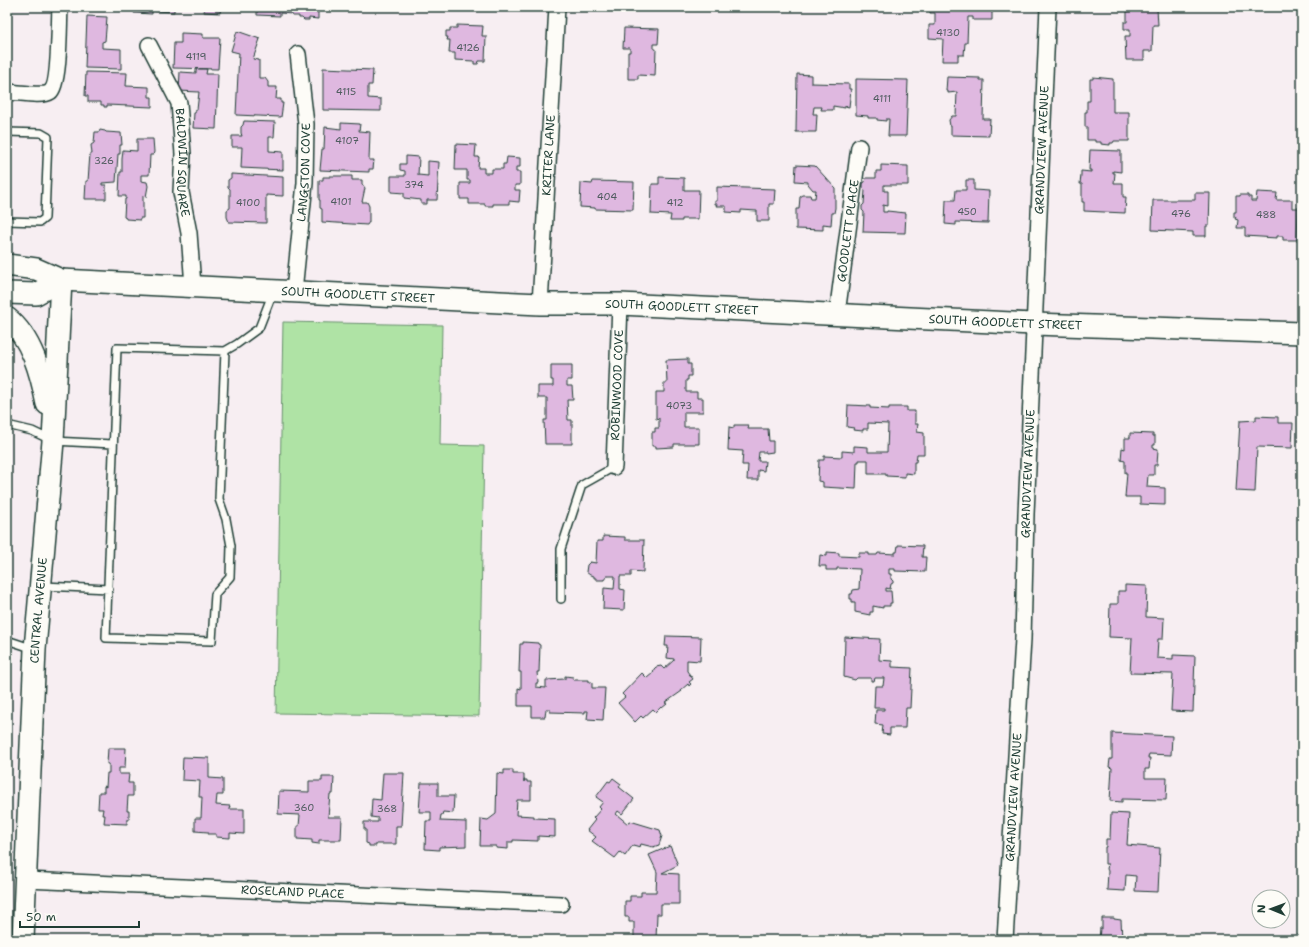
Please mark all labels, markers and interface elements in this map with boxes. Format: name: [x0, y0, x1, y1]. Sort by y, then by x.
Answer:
house number: 4130: [936, 26, 960, 39]
house number: 4126: [456, 41, 480, 54]
house number: 4119: [185, 50, 207, 63]
house number: 4115: [336, 85, 356, 98]
street label: GRANDVIEW AVENUE: [1031, 85, 1053, 215]
house number: 4111: [873, 92, 891, 105]
street label: BALDWIN SQUARE: [171, 108, 194, 218]
street label: KRITER LANE: [538, 114, 559, 196]
street label: LANGSTON COVE: [293, 123, 314, 223]
house number: 4107: [335, 134, 359, 147]
house number: 326: [94, 154, 114, 167]
house number: 374: [404, 178, 424, 191]
street label: GOODLETT PLACE: [833, 178, 863, 283]
house number: 404: [597, 190, 617, 203]
house number: 4101: [330, 195, 352, 208]
house number: 4100: [236, 196, 260, 209]
house number: 412: [666, 196, 684, 209]
house number: 450: [957, 205, 977, 218]
house number: 476: [1171, 207, 1191, 220]
house number: 488: [1256, 208, 1276, 221]
street label: SOUTH GOODLETT STREET: [281, 283, 436, 307]
street label: SOUTH GOODLETT STREET: [605, 296, 759, 319]
street label: SOUTH GOODLETT STREET: [928, 311, 1083, 334]
street label: ROBINWOOD COVE: [607, 329, 627, 441]
house number: 4073: [666, 399, 692, 412]
street label: GRANDVIEW AVENUE: [1017, 409, 1039, 538]
street label: CENTRAL AVENUE: [26, 557, 51, 664]
street label: GRANDVIEW AVENUE: [1002, 732, 1025, 862]
house number: 360: [294, 801, 314, 814]
house number: 368: [377, 802, 397, 815]
street label: ROSELAND PLACE: [241, 882, 345, 902]
north arrow: [1251, 889, 1291, 929]
scale bar: [20, 903, 139, 929]
text: N: [1254, 904, 1269, 913]
text: 50 m: [26, 909, 56, 925]

